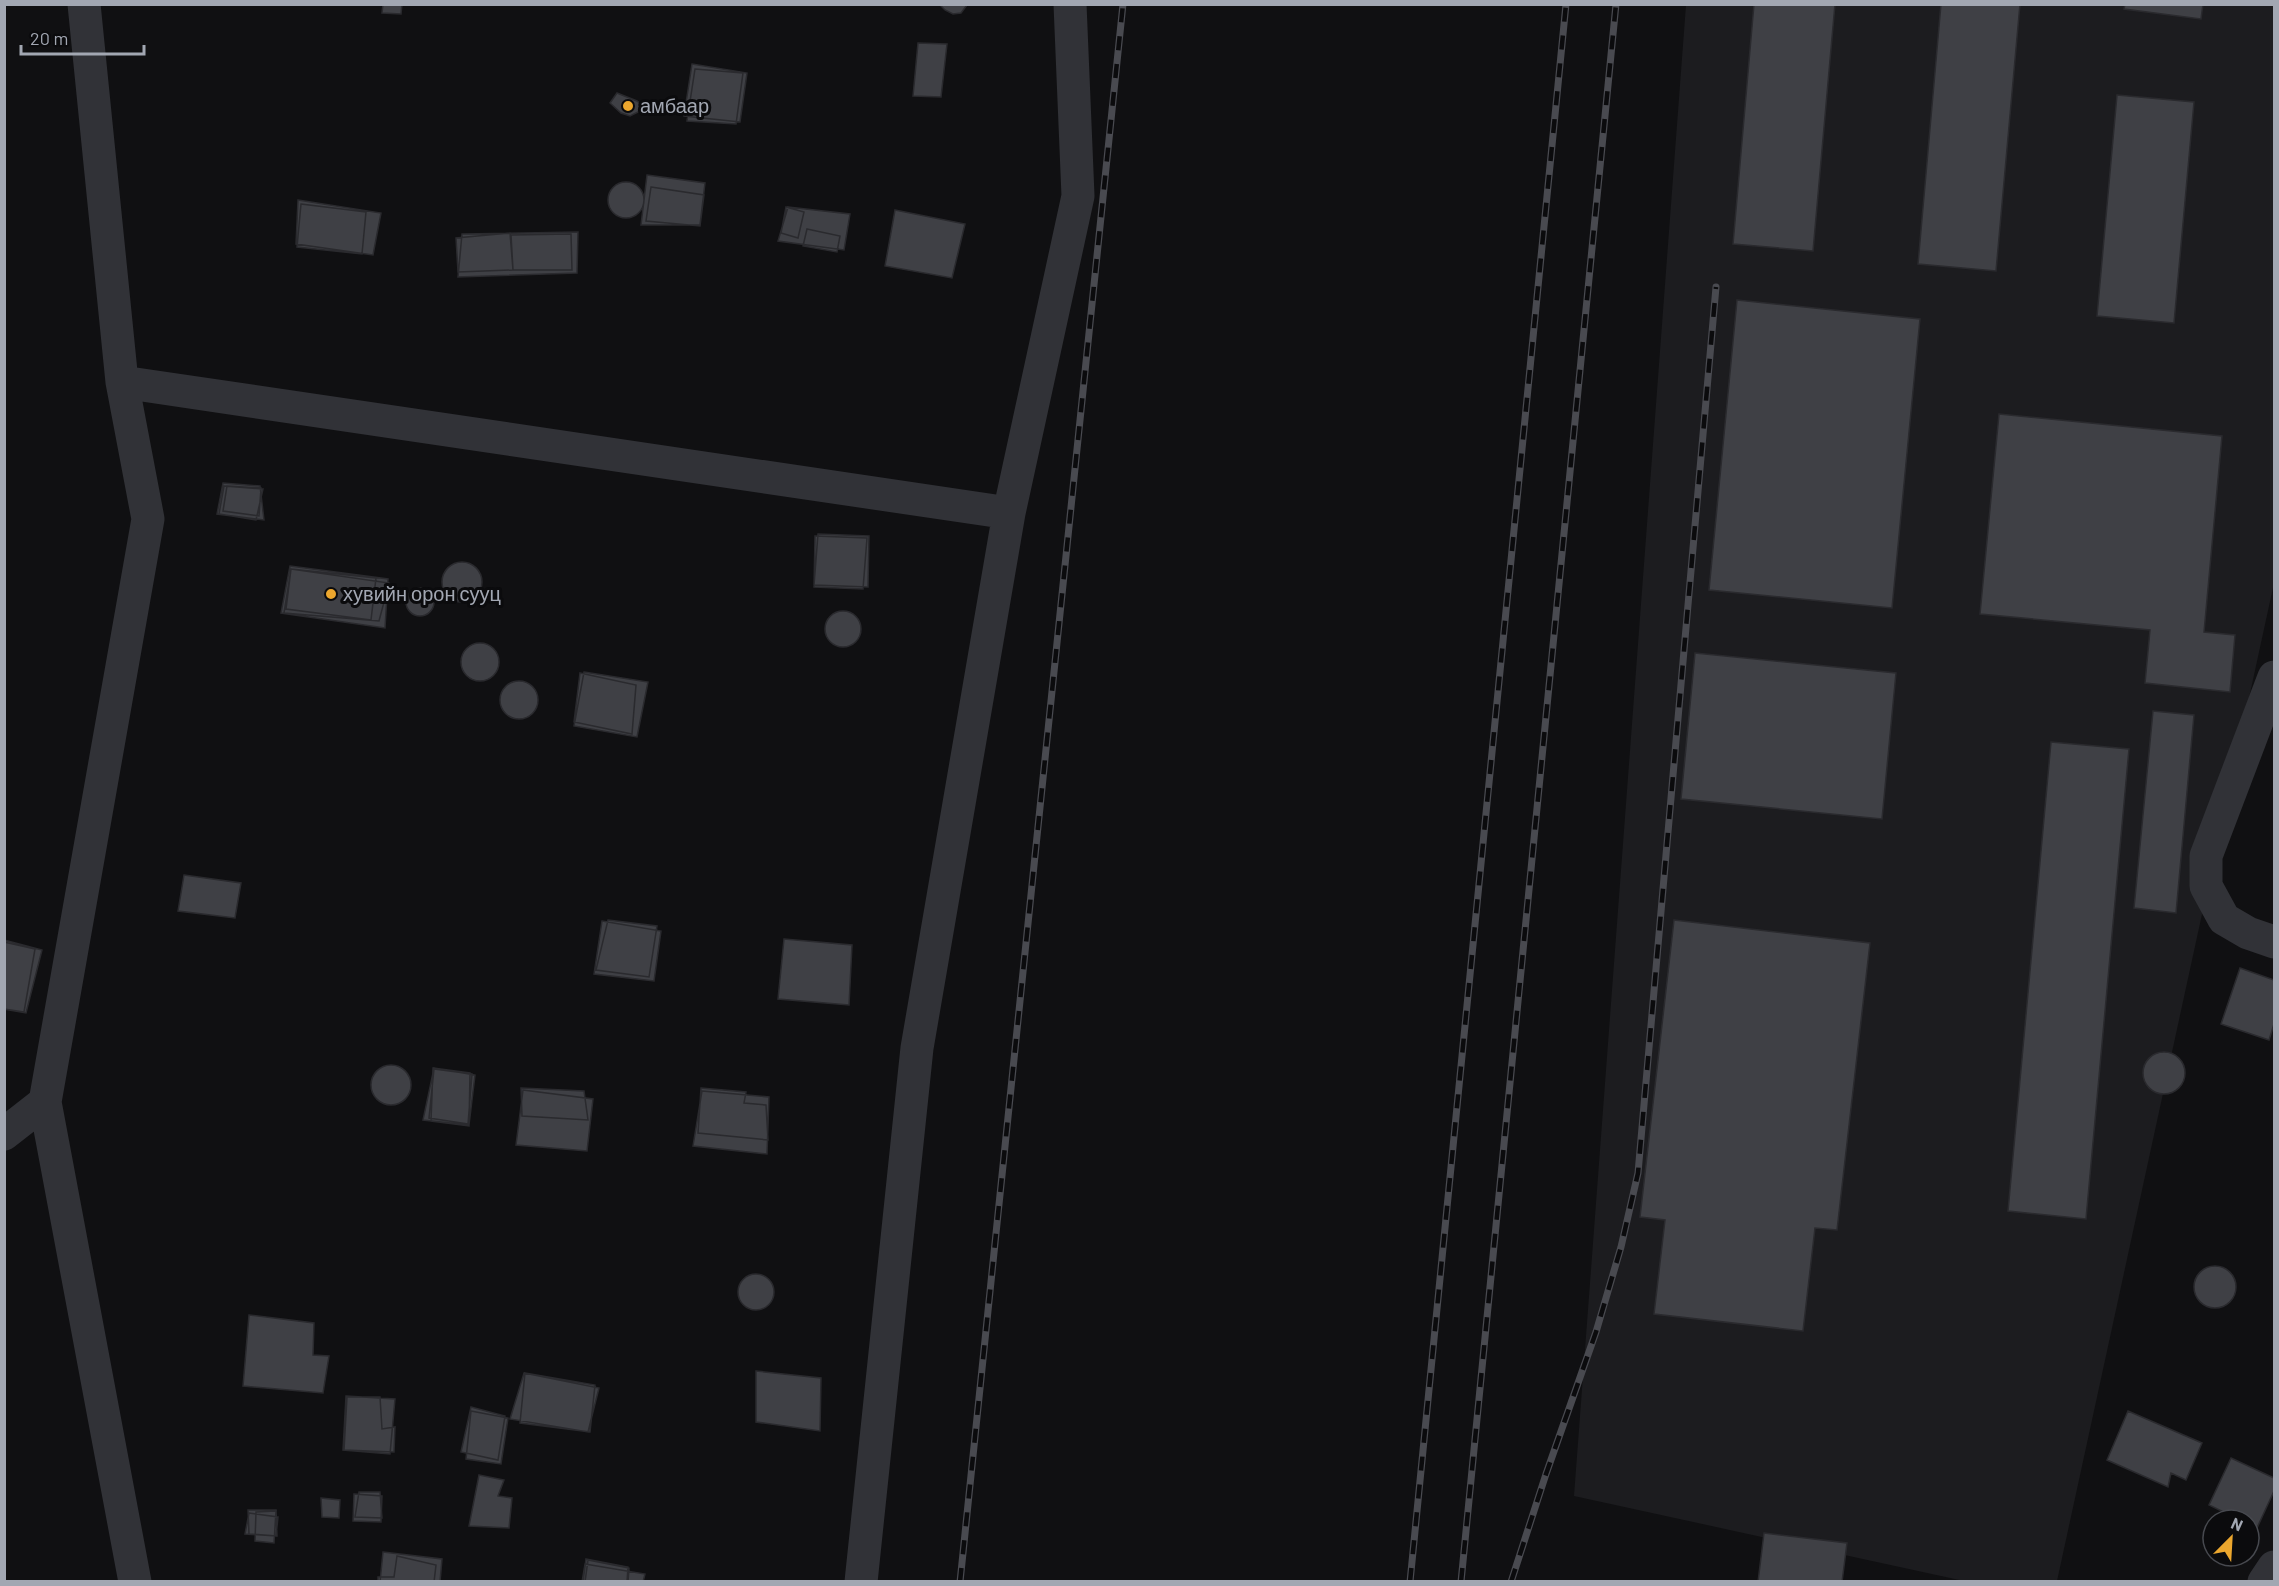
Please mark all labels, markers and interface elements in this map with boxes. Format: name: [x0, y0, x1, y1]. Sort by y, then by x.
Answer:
scale bar: [21, 18, 144, 56]
text: 20 m: [30, 27, 68, 49]
place label: амбаар: [640, 93, 709, 117]
marker: амбаар: [621, 99, 635, 113]
place label: хувийн орон сууц: [343, 581, 501, 605]
marker: хувийн орон сууц: [324, 587, 338, 601]
north arrow: [2201, 1508, 2261, 1568]
text: N: [2229, 1513, 2246, 1535]

